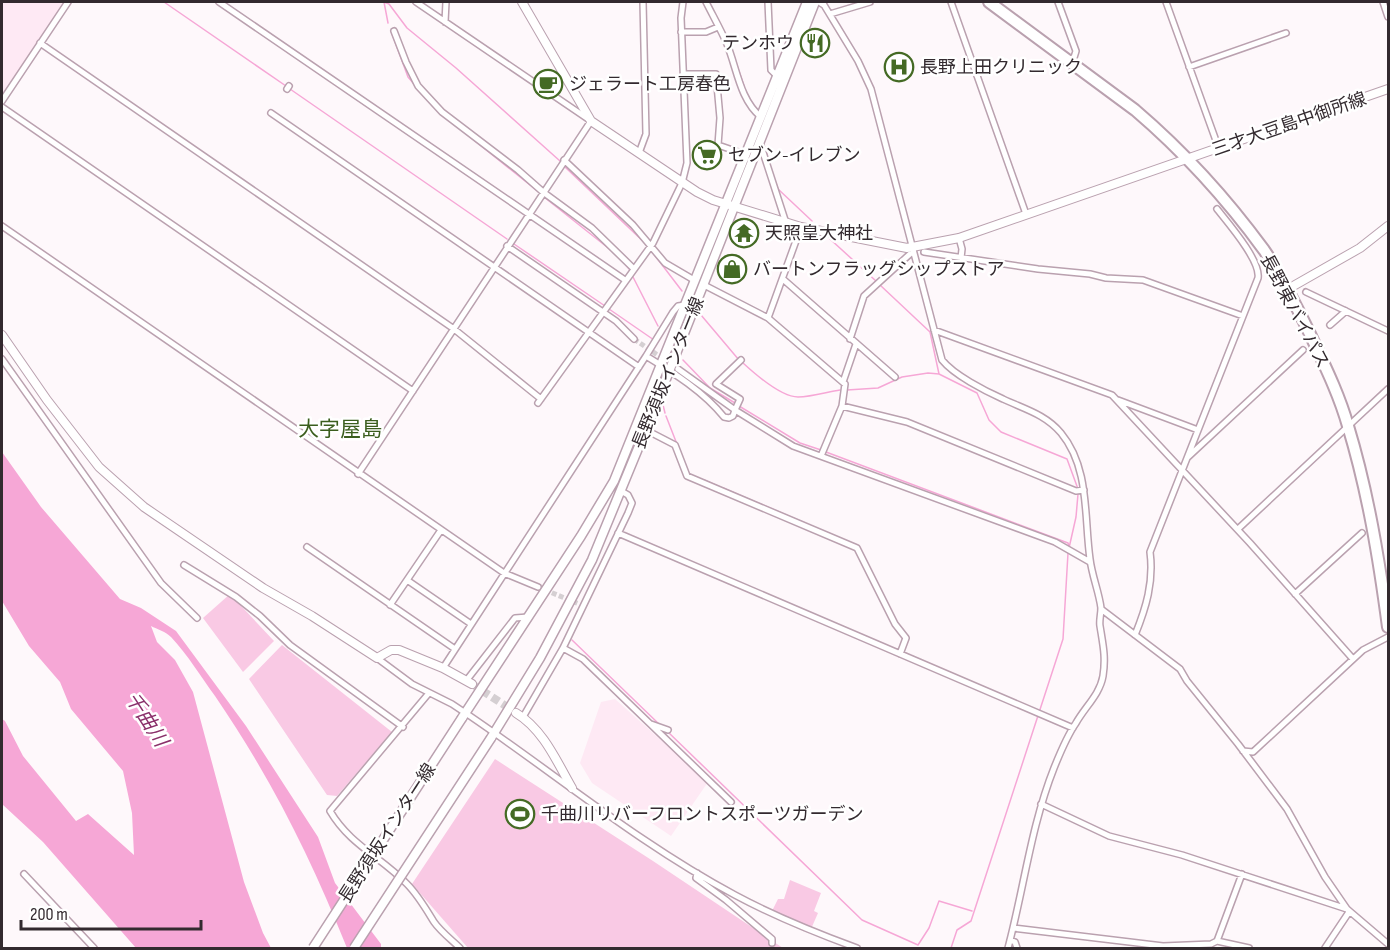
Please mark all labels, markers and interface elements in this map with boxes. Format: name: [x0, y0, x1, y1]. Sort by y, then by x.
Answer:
restaurant icon: テンホウ: [799, 27, 831, 59]
place label: テンホウ: [722, 33, 794, 54]
hospital icon: 長野上田クリニック: [883, 51, 915, 83]
place label: 長野上田クリニック: [920, 57, 1082, 78]
cafe icon: ジェラート工房春色: [532, 68, 564, 100]
place label: ジェラート工房春色: [569, 74, 731, 95]
street label: 三才大豆島中御所線: [1209, 88, 1369, 161]
supermarket icon: セブン-イレブン: [691, 139, 723, 171]
place label: セブン-イレブン: [728, 145, 861, 166]
temple icon: 天照皇大神社: [728, 217, 760, 249]
place label: 天照皇大神社: [765, 223, 873, 244]
street label: 長野東バイパス: [1256, 251, 1333, 372]
shop icon: バートンフラッグシップストア: [716, 253, 748, 285]
place label: バートンフラッグシップストア: [753, 259, 1004, 280]
street label: 長野須坂インター線: [628, 294, 709, 452]
district label: 大字屋島: [298, 417, 382, 442]
water label: 千曲川: [120, 688, 174, 753]
street label: 長野須坂インター線: [334, 760, 440, 907]
sports icon: 千曲川リバーフロントスポーツガーデン: [504, 798, 536, 830]
place label: 千曲川リバーフロントスポーツガーデン: [541, 804, 864, 825]
scale bar: [21, 893, 201, 931]
text: 200 m: [30, 904, 68, 925]

